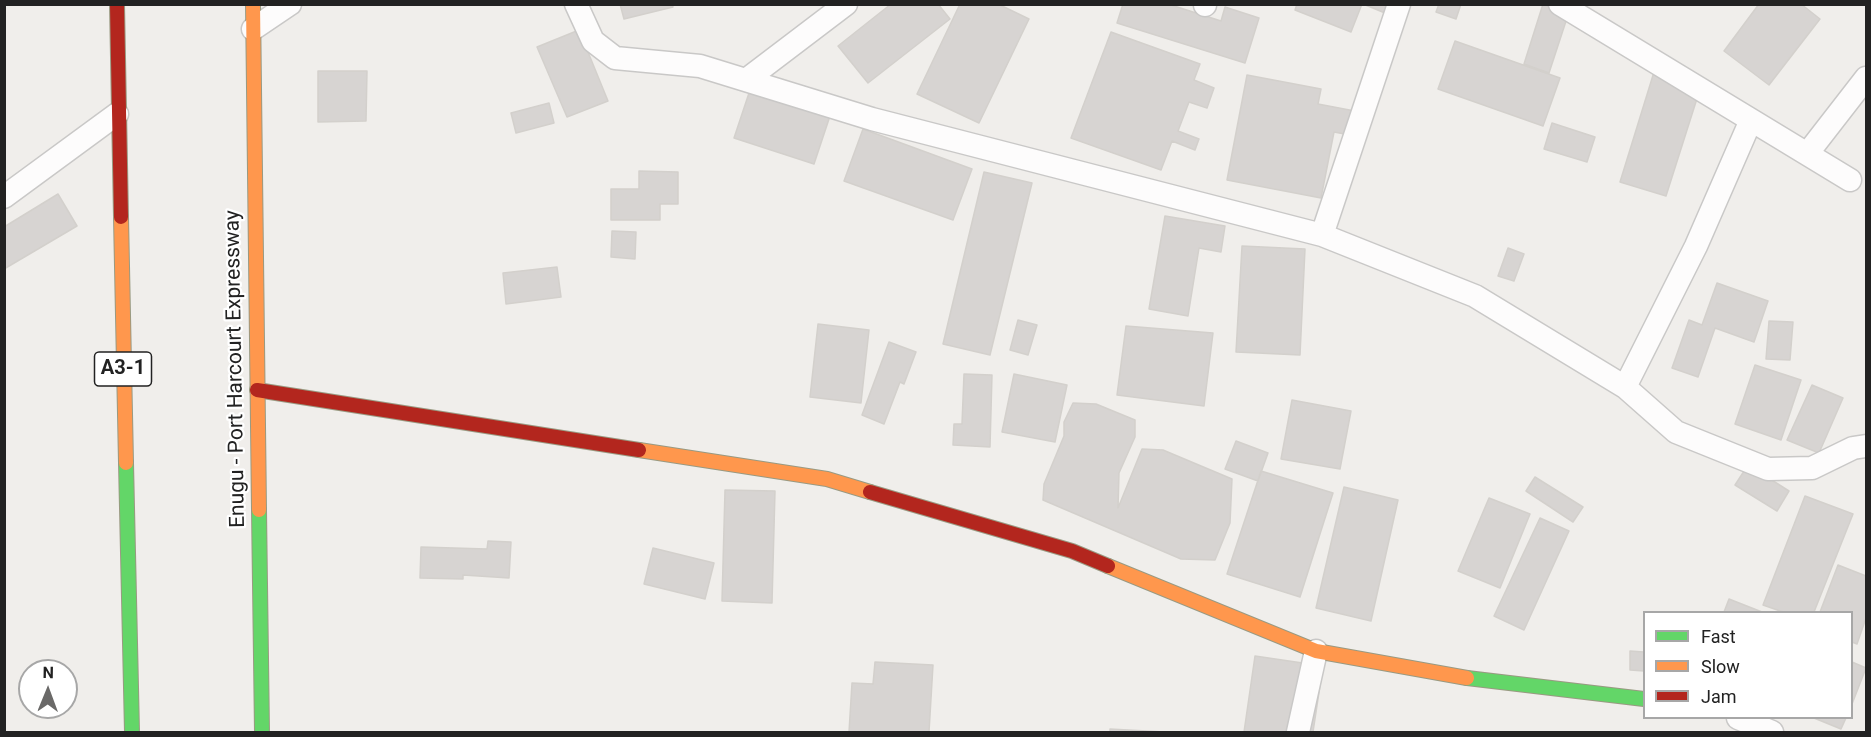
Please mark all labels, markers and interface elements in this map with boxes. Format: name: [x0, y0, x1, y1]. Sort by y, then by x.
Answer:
street label: Enugu - Port Harcourt Expressway: [221, 210, 251, 528]
road number: A3-1: [94, 352, 152, 386]
legend: [1643, 611, 1853, 719]
text: Fast: [1701, 626, 1736, 647]
text: Slow: [1701, 656, 1740, 677]
north arrow: [18, 659, 78, 719]
text: N: [42, 663, 54, 682]
text: Jam: [1701, 686, 1737, 707]

